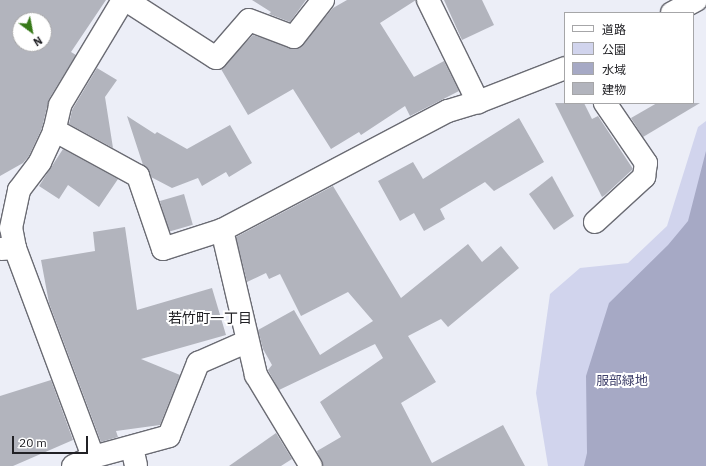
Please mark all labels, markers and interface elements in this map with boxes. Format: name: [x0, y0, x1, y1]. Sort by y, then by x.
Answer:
north arrow: [12, 12, 52, 52]
legend: [564, 12, 694, 104]
text: 道路: [602, 22, 626, 37]
text: N: [31, 33, 45, 49]
text: 公園: [602, 42, 626, 57]
text: 水域: [602, 62, 626, 77]
text: 建物: [602, 82, 626, 97]
district label: 若竹町一丁目: [168, 310, 252, 326]
park label: 服部緑地: [596, 373, 648, 389]
scale bar: [14, 428, 90, 454]
text: 20 m: [19, 435, 47, 450]

